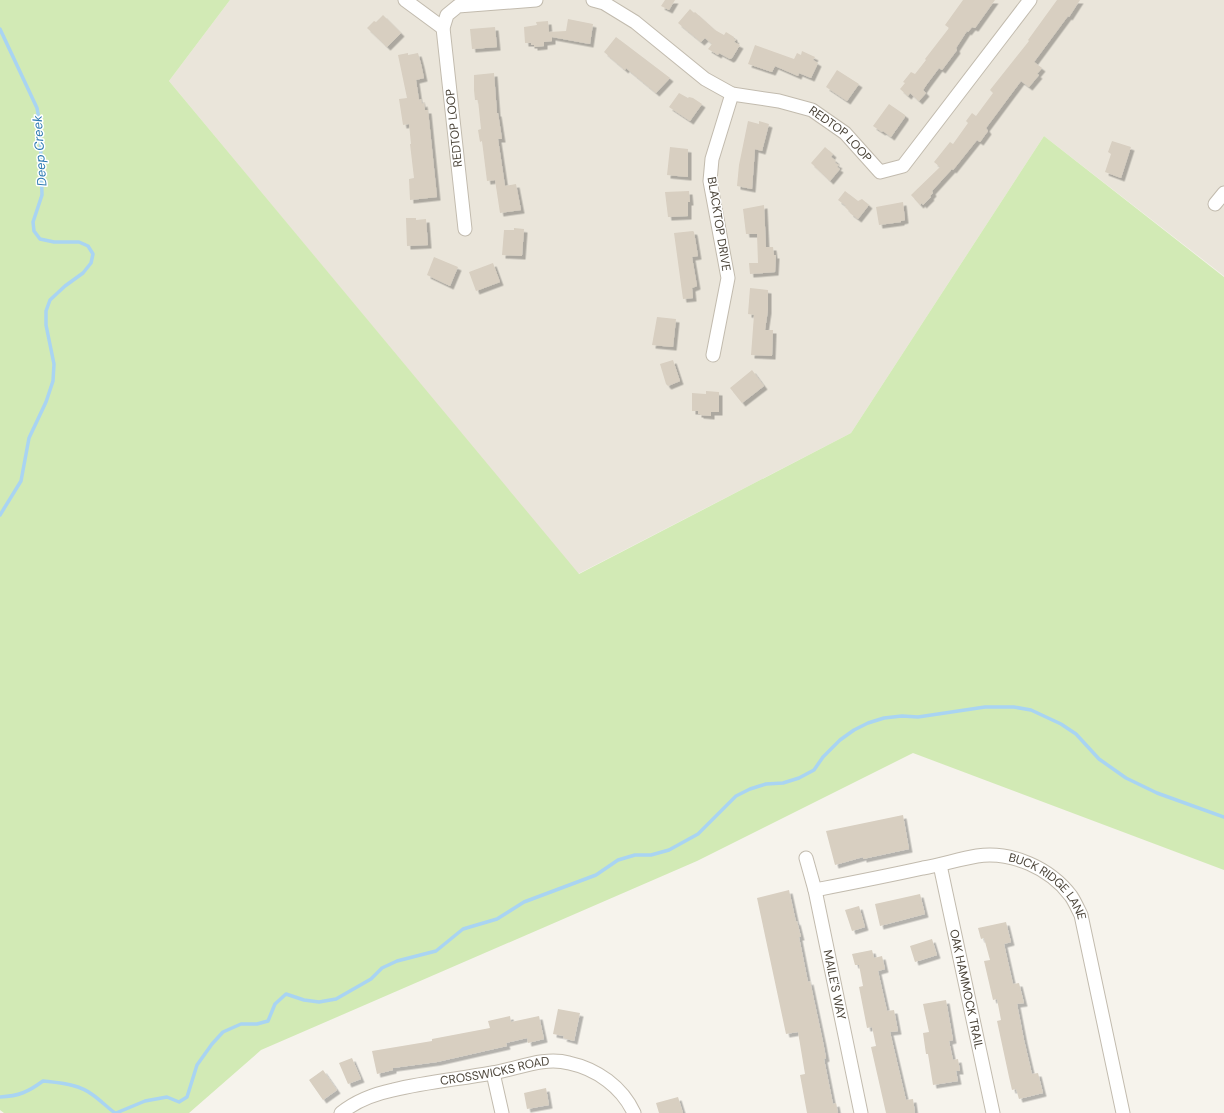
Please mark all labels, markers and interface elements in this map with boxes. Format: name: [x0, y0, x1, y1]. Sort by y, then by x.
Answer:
street label: REDTOP LOOP: [442, 88, 466, 168]
street label: REDTOP LOOP: [806, 102, 875, 165]
water label: Deep Creek: [29, 115, 50, 187]
street label: BLACKTOP DRIVE: [704, 176, 734, 273]
street label: BUCK RIDGE LANE: [1007, 849, 1090, 921]
street label: OAK HAMMOCK TRAIL: [946, 928, 987, 1051]
street label: MAILE'S WAY: [820, 948, 850, 1021]
street label: CROSSWICKS ROAD: [439, 1053, 550, 1089]

